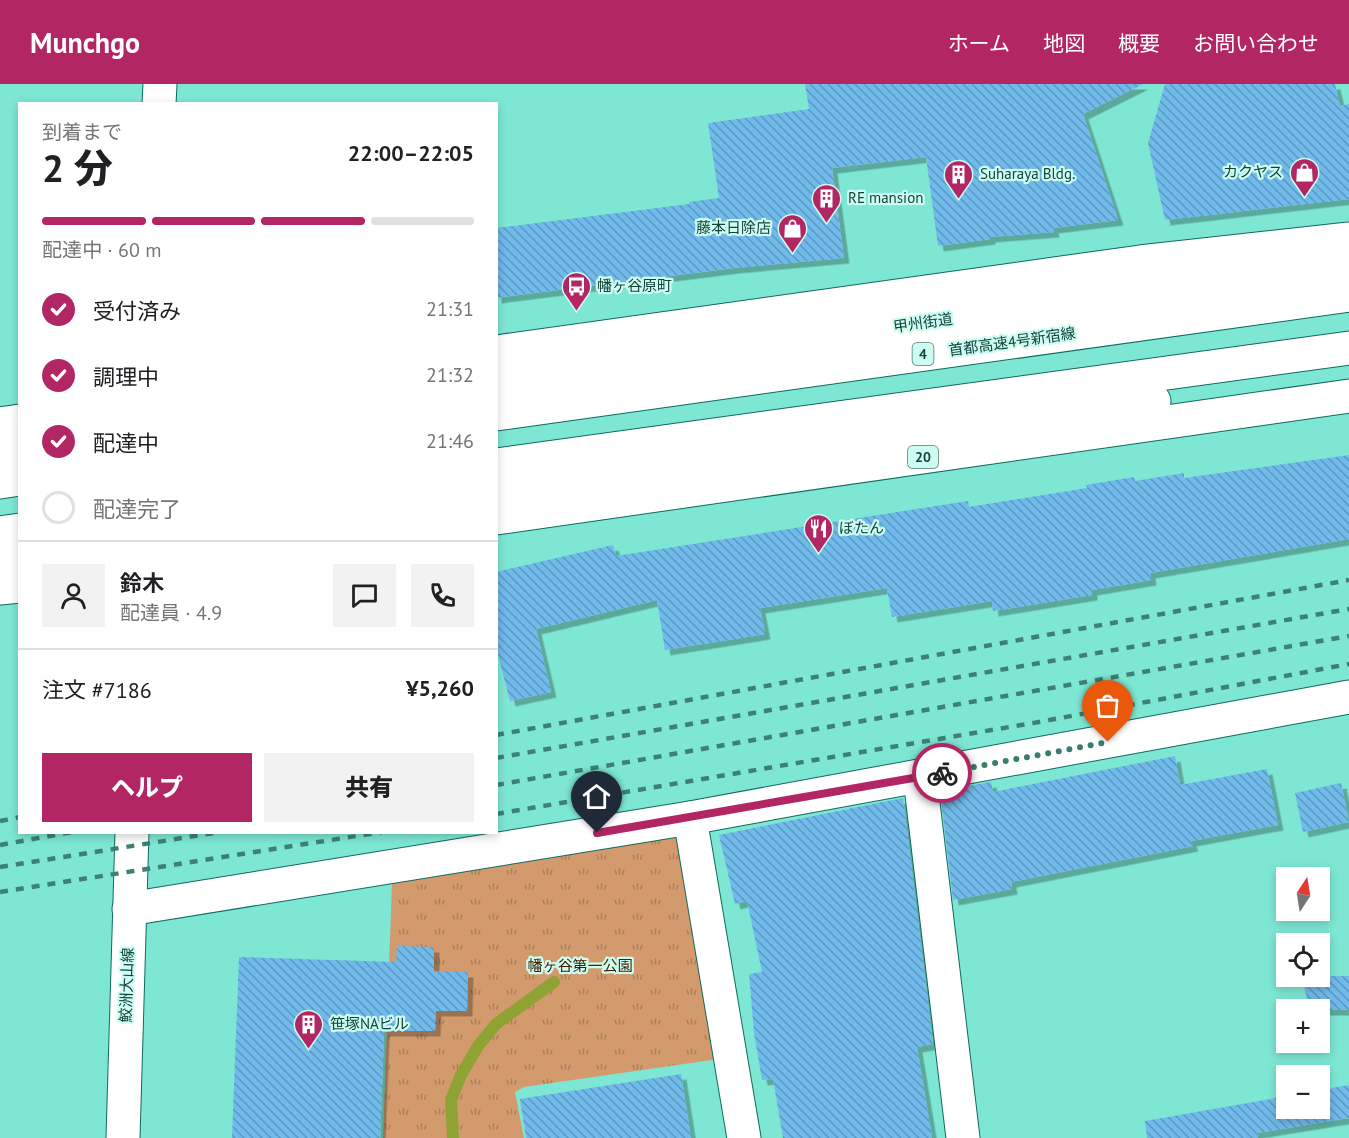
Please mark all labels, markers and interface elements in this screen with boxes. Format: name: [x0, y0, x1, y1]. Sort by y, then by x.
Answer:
text: Munchgo: [30, 24, 140, 61]
text: ホーム: [948, 30, 1010, 57]
text: 地図: [1043, 30, 1085, 57]
text: 概要: [1118, 30, 1160, 57]
text: お問い合わせ: [1193, 30, 1319, 57]
text: 到着まで: [42, 119, 122, 145]
text: 22:00–22:05: [348, 139, 474, 167]
text: 2 分: [42, 142, 113, 193]
shop icon: カクヤス: [1288, 156, 1320, 198]
building icon: Suharaya Bldg.: [943, 158, 975, 200]
place label: カクヤス: [1223, 162, 1283, 181]
place label: Suharaya Bldg.: [980, 164, 1075, 183]
building icon: RE mansion: [811, 182, 843, 224]
place label: RE mansion: [848, 188, 923, 207]
shop icon: 藤本日除店: [776, 212, 808, 254]
place label: 藤本日除店: [696, 218, 771, 237]
text: 配達中 · 60 m: [42, 237, 161, 263]
bus stop icon: 幡ヶ谷原町: [560, 270, 592, 312]
place label: 幡ヶ谷原町: [597, 276, 672, 295]
icon: check: [42, 293, 75, 326]
text: 21:31: [426, 296, 474, 322]
text: 受付済み: [93, 297, 181, 325]
street label: 甲州街道: [892, 309, 954, 336]
street label: 首都高速4号新宿線: [947, 323, 1077, 360]
road number: 4: [912, 343, 934, 365]
icon: check: [42, 359, 75, 392]
text: 21:32: [426, 362, 474, 388]
text: 調理中: [93, 363, 159, 391]
icon: check: [42, 425, 75, 458]
text: 21:46: [426, 428, 474, 454]
text: 配達中: [93, 429, 159, 457]
road number: 20: [908, 446, 938, 468]
text: 配達完了: [93, 495, 181, 523]
restaurant icon: ぼたん: [802, 512, 834, 554]
place label: ぼたん: [839, 518, 884, 537]
button: person: [42, 564, 105, 627]
button: chat: [333, 564, 396, 627]
button: phone: [411, 564, 474, 627]
text: 鈴木: [120, 569, 164, 597]
text: 配達員 · 4.9: [120, 600, 222, 626]
text: ¥5,260: [406, 674, 474, 702]
text: 注文 #7186: [42, 676, 152, 704]
pin: [1082, 680, 1133, 742]
icon: bag: [1091, 689, 1124, 722]
courier: [912, 743, 972, 803]
button: ヘルプ: [42, 753, 252, 822]
button: 共有: [264, 753, 474, 822]
icon: bike: [926, 757, 959, 790]
pin: [571, 771, 622, 833]
icon: home: [580, 780, 613, 813]
north arrow: [1276, 867, 1330, 921]
map controls: [1276, 867, 1330, 1119]
button: locate: [1276, 933, 1330, 987]
street label: 鮫洲大山線: [116, 947, 137, 1023]
park label: 幡ヶ谷第一公園: [527, 956, 633, 975]
button: +: [1276, 999, 1330, 1053]
building icon: 笹塚NAビル: [293, 1008, 325, 1050]
place label: 笹塚NAビル: [330, 1014, 409, 1033]
button: −: [1276, 1065, 1330, 1119]

